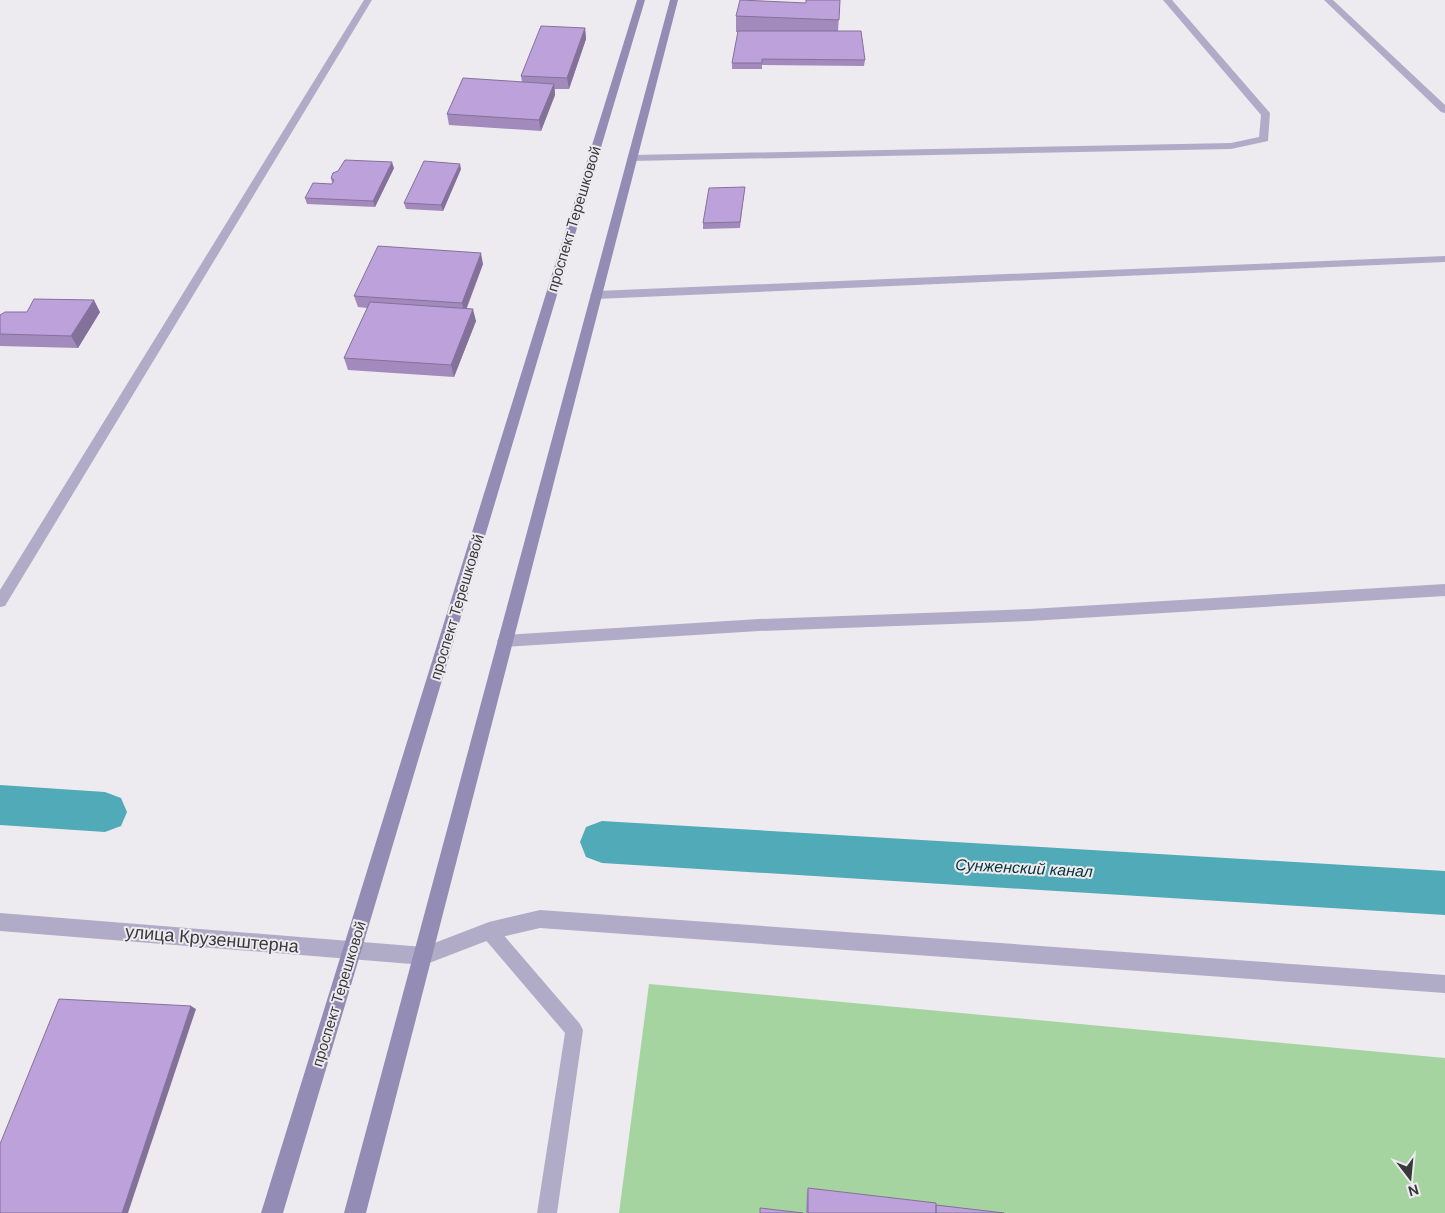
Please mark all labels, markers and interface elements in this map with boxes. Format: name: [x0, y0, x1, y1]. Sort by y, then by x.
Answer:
street label: проспект Терешковой: [542, 144, 606, 294]
street label: проспект Терешковой: [425, 532, 489, 682]
water label: Сунженский канал: [955, 854, 1093, 882]
street label: улица Крузенштерна: [124, 919, 301, 959]
street label: проспект Терешковой: [307, 919, 371, 1069]
north arrow: [1385, 1153, 1435, 1203]
text: N: [1406, 1180, 1421, 1201]

